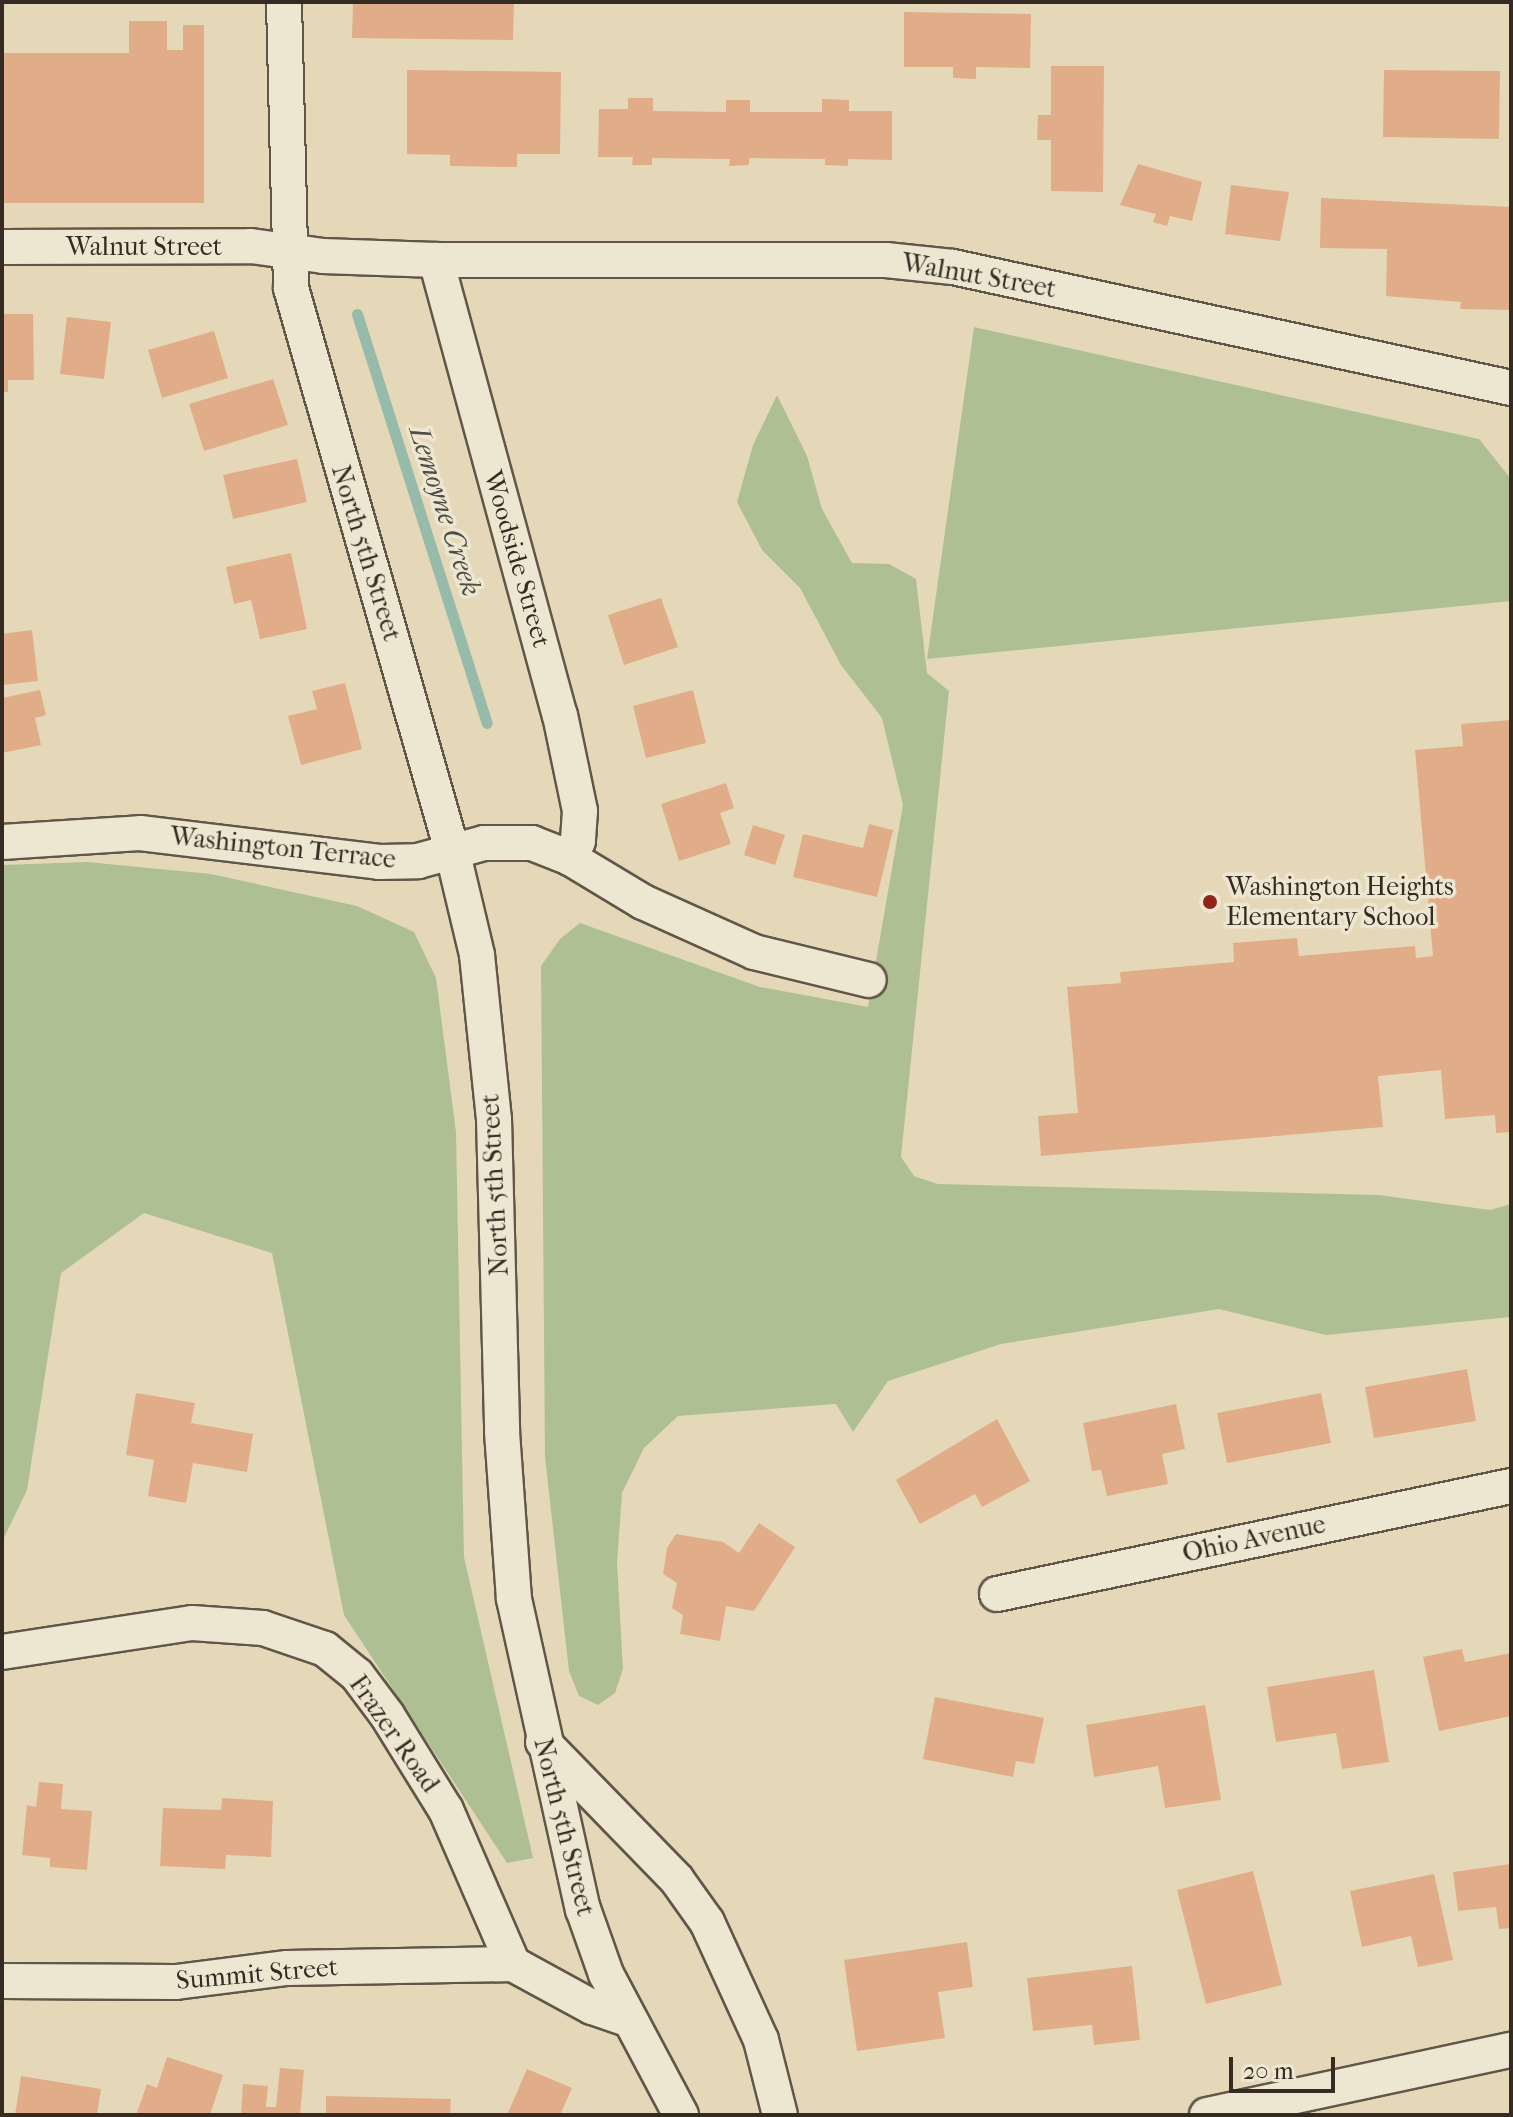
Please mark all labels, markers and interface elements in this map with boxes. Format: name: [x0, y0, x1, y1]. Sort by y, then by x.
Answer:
street label: Walnut Street: [66, 231, 222, 263]
street label: Walnut Street: [900, 247, 1058, 305]
water label: Lemoyne Creek: [402, 422, 488, 600]
street label: North 5th Street: [324, 461, 408, 645]
street label: Woodside Street: [477, 467, 557, 651]
street label: Washington Terrace: [169, 821, 397, 875]
place label: Washington Heights Elementary School: [1226, 871, 1454, 932]
marker: Washington Heights Elementary School: [1201, 893, 1219, 911]
street label: North 5th Street: [475, 1093, 515, 1277]
street label: Ohio Avenue: [1180, 1509, 1328, 1569]
street label: Frazer Road: [342, 1669, 446, 1799]
street label: North 5th Street: [527, 1735, 601, 1919]
street label: Summit Street: [175, 1951, 339, 1997]
scale bar: [1233, 2041, 1339, 2091]
text: 20 m: [1243, 2057, 1294, 2085]

